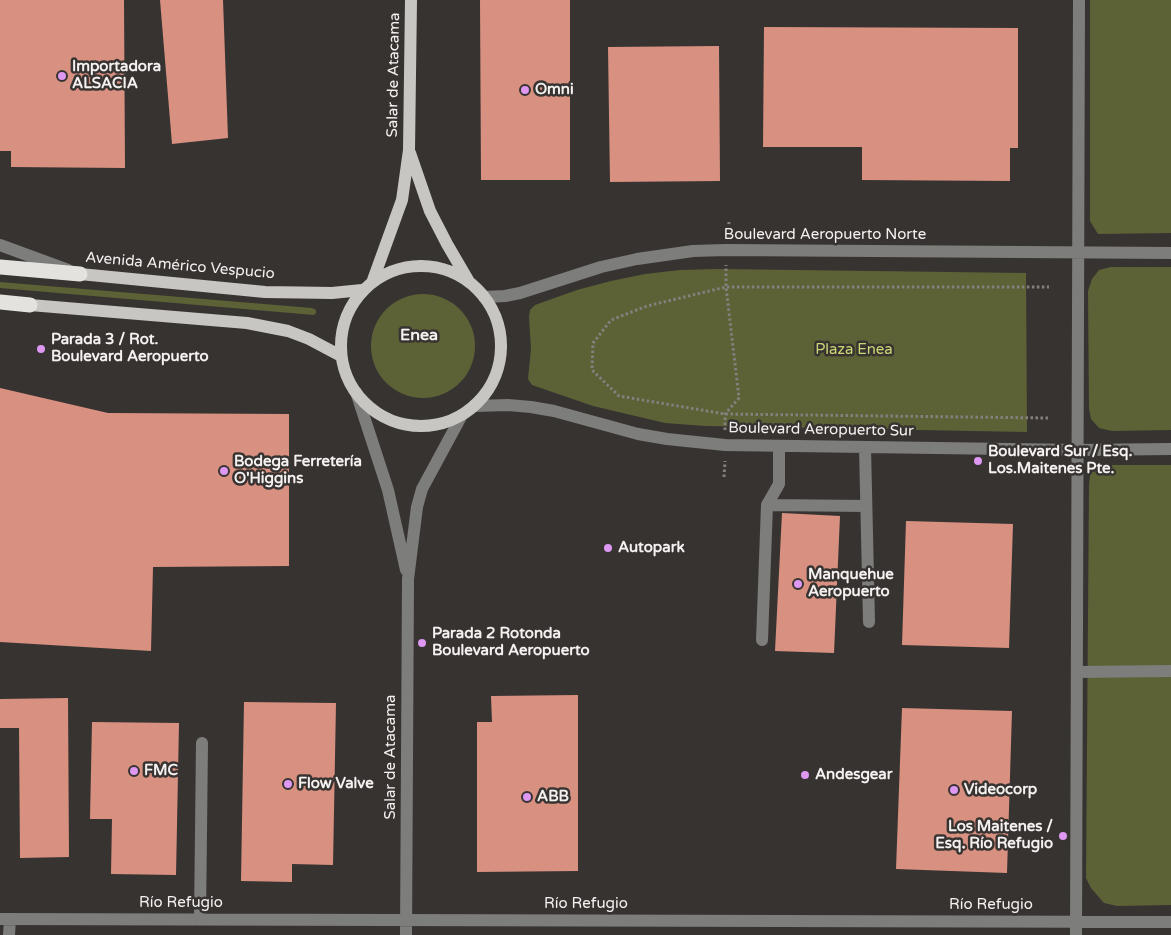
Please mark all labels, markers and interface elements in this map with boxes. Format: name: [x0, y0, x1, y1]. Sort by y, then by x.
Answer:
street label: Salar de Atacama: [384, 12, 404, 138]
place label: Importadora ALSACIA: [72, 58, 161, 93]
marker: Importadora ALSACIA: [56, 70, 68, 82]
place label: Omni: [535, 81, 574, 99]
marker: Omni: [519, 84, 531, 96]
street label: Boulevard Aeropuerto Norte: [724, 226, 926, 244]
street label: Avenida Américo Vespucio: [84, 249, 276, 283]
district label: Enea: [400, 326, 438, 346]
place label: Parada 3 / Rot. Boulevard Aeropuerto: [51, 331, 209, 366]
park label: Plaza Enea: [815, 341, 893, 359]
marker: Parada 3 / Rot. Boulevard Aeropuerto: [35, 343, 47, 355]
street label: Boulevard Aeropuerto Sur: [728, 419, 914, 441]
place label: Boulevard Sur / Esq. Los.Maitenes Pte.: [988, 443, 1132, 478]
place label: Bodega Ferretería O'Higgins: [234, 453, 362, 488]
marker: Boulevard Sur / Esq. Los.Maitenes Pte.: [972, 455, 984, 467]
marker: Bodega Ferretería O'Higgins: [218, 465, 230, 477]
place label: Autopark: [618, 539, 685, 557]
marker: Autopark: [602, 542, 614, 554]
place label: Manquehue Aeropuerto: [808, 566, 894, 601]
marker: Manquehue Aeropuerto: [792, 578, 804, 590]
place label: Parada 2 Rotonda Boulevard Aeropuerto: [432, 625, 590, 660]
marker: Parada 2 Rotonda Boulevard Aeropuerto: [416, 637, 428, 649]
street label: Salar de Atacama: [382, 695, 400, 819]
place label: FMC: [144, 762, 178, 780]
marker: FMC: [128, 765, 140, 777]
place label: Andesgear: [815, 766, 893, 784]
marker: Andesgear: [799, 769, 811, 781]
place label: Flow Valve: [298, 775, 374, 793]
marker: Flow Valve: [282, 778, 294, 790]
place label: Videocorp: [964, 781, 1037, 799]
marker: Videocorp: [948, 784, 960, 796]
place label: ABB: [537, 788, 569, 806]
marker: ABB: [521, 791, 533, 803]
place label: Los Maitenes / Esq. Río Refugio: [935, 818, 1053, 853]
marker: Los Maitenes / Esq. Río Refugio: [1057, 830, 1069, 842]
street label: Río Refugio: [139, 894, 223, 912]
street label: Río Refugio: [544, 895, 628, 913]
street label: Río Refugio: [949, 896, 1033, 914]

